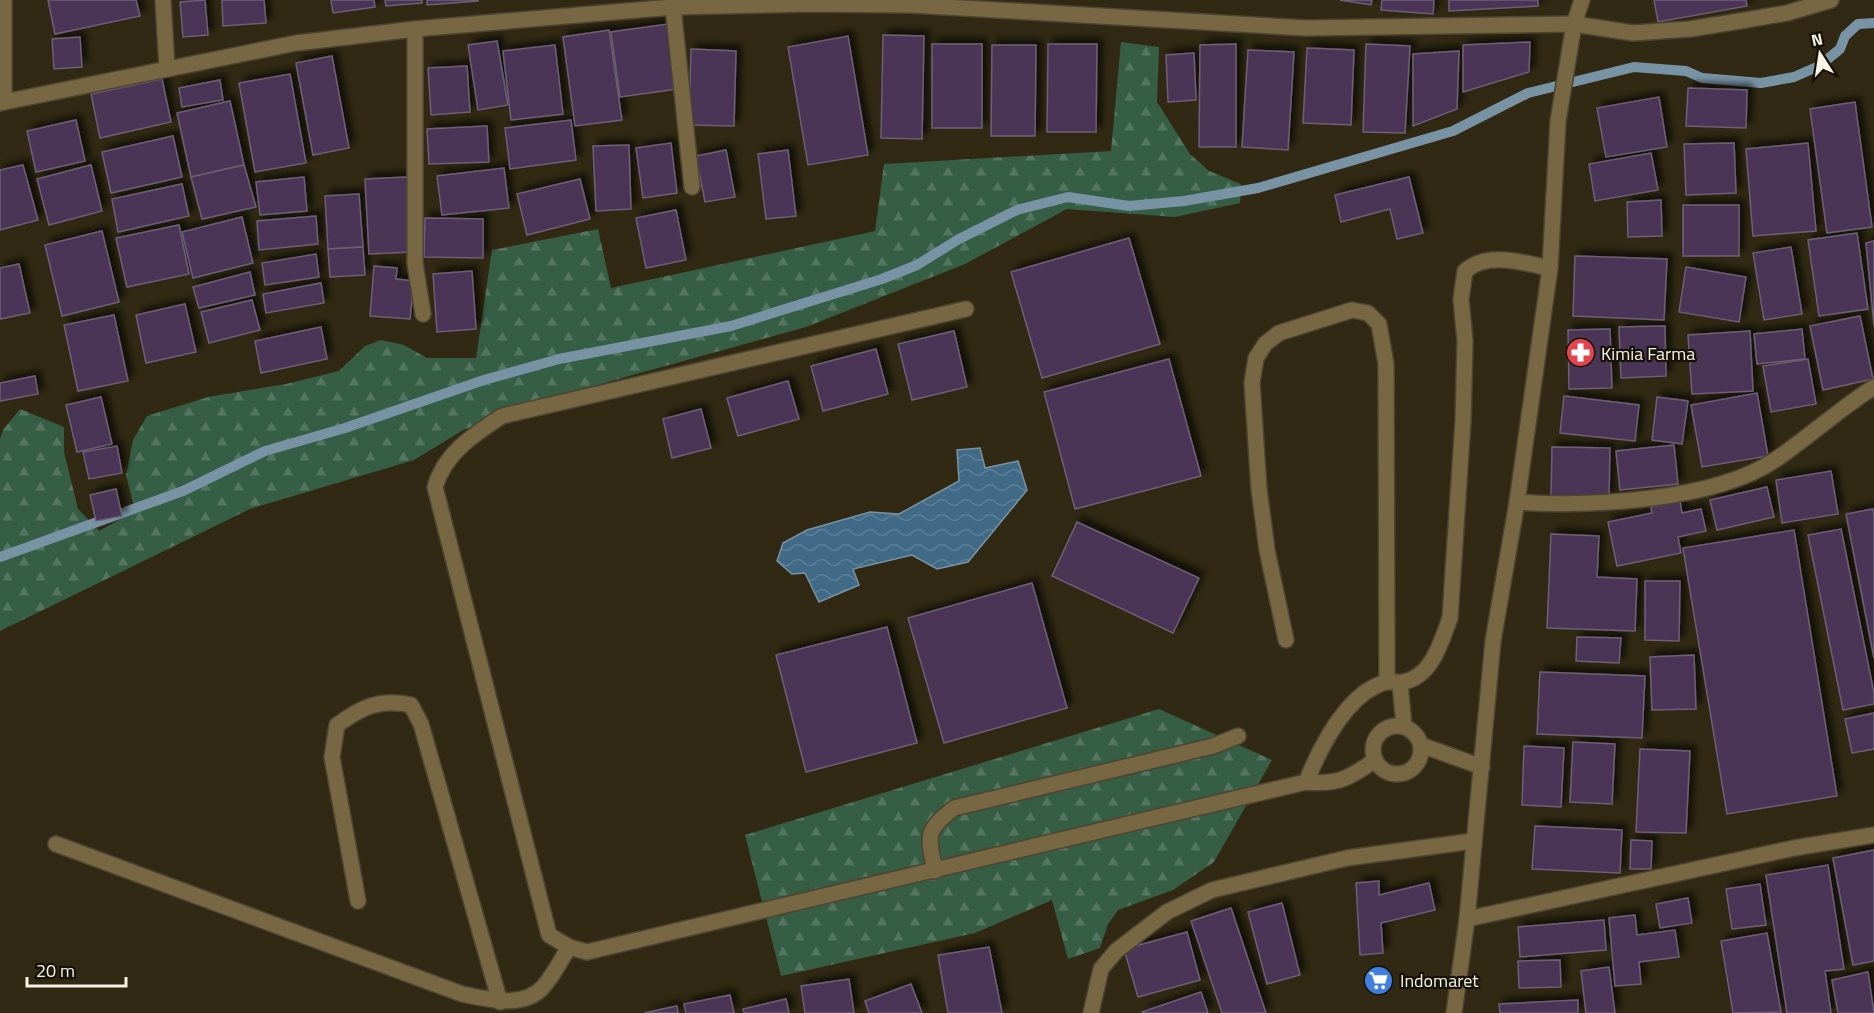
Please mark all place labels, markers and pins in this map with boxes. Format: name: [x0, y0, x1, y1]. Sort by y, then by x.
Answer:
pharmacy icon: Kimia Farma: [1564, 337, 1596, 369]
place label: Kimia Farma: [1601, 340, 1695, 367]
supermarket icon: Indomaret: [1363, 964, 1395, 996]
place label: Indomaret: [1400, 967, 1479, 994]

